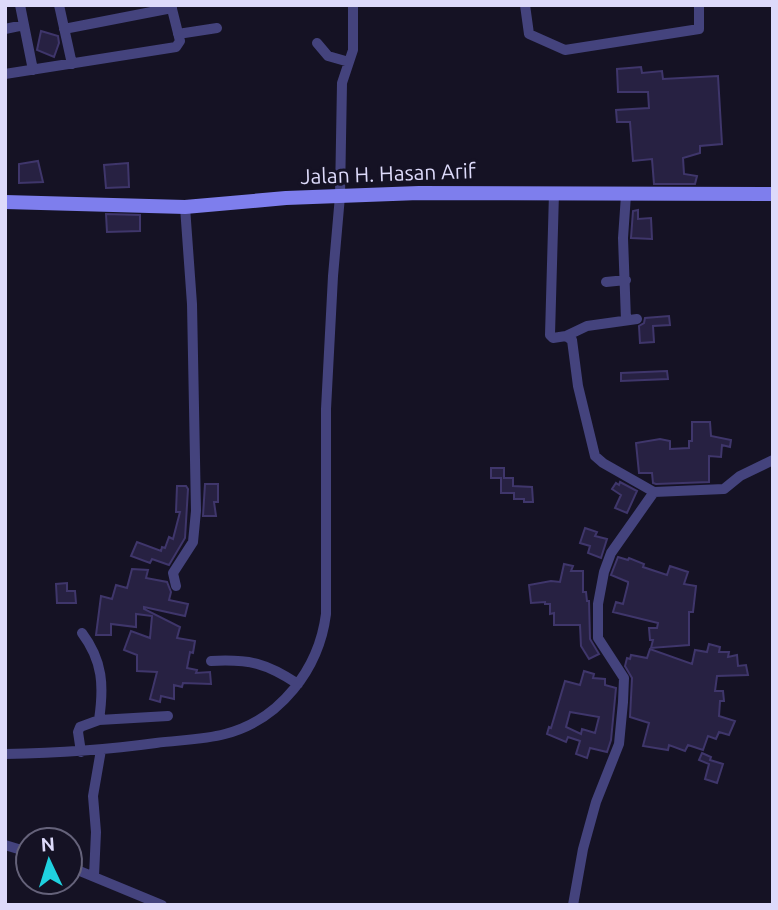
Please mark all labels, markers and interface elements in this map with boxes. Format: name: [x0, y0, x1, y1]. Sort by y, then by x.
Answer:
street label: Jalan H. Hasan Arif: [300, 158, 477, 188]
north arrow: [14, 826, 84, 896]
text: N: [40, 833, 56, 856]

